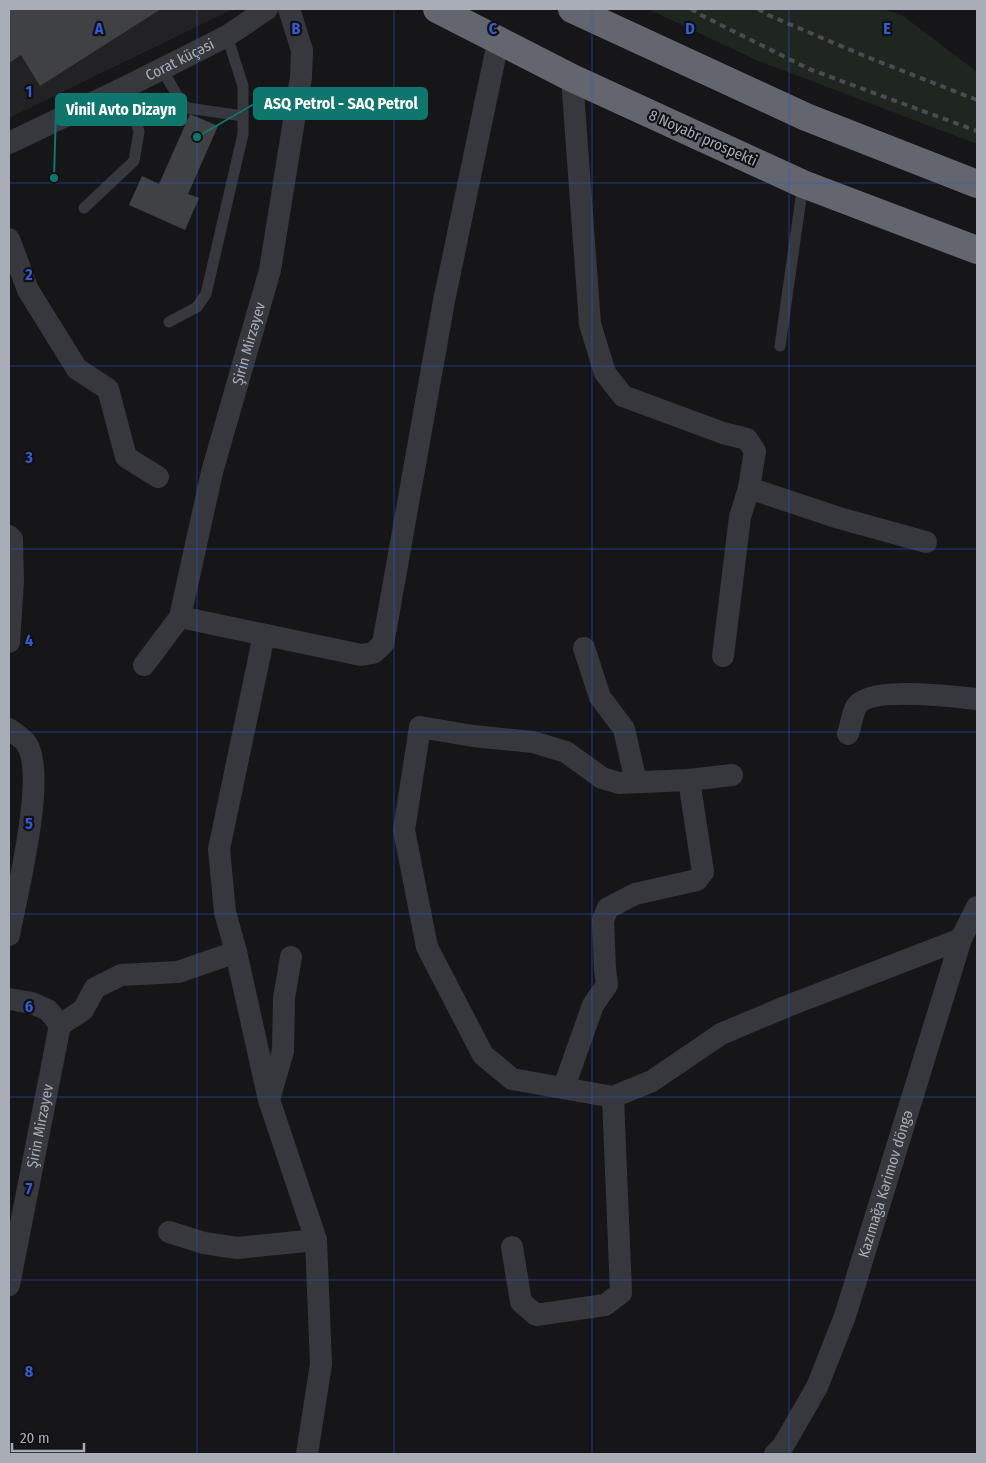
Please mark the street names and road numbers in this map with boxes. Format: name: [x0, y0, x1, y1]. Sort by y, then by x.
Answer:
street label: Corat küçəsi: [143, 35, 217, 85]
street label: 8 Noyabr prospekti: [646, 106, 760, 170]
street label: Şirin Mirzəyev: [228, 300, 269, 387]
street label: Şirin Mirzəyev: [23, 1082, 57, 1170]
street label: Kazımağa Kərimov döngə: [855, 1108, 917, 1260]

